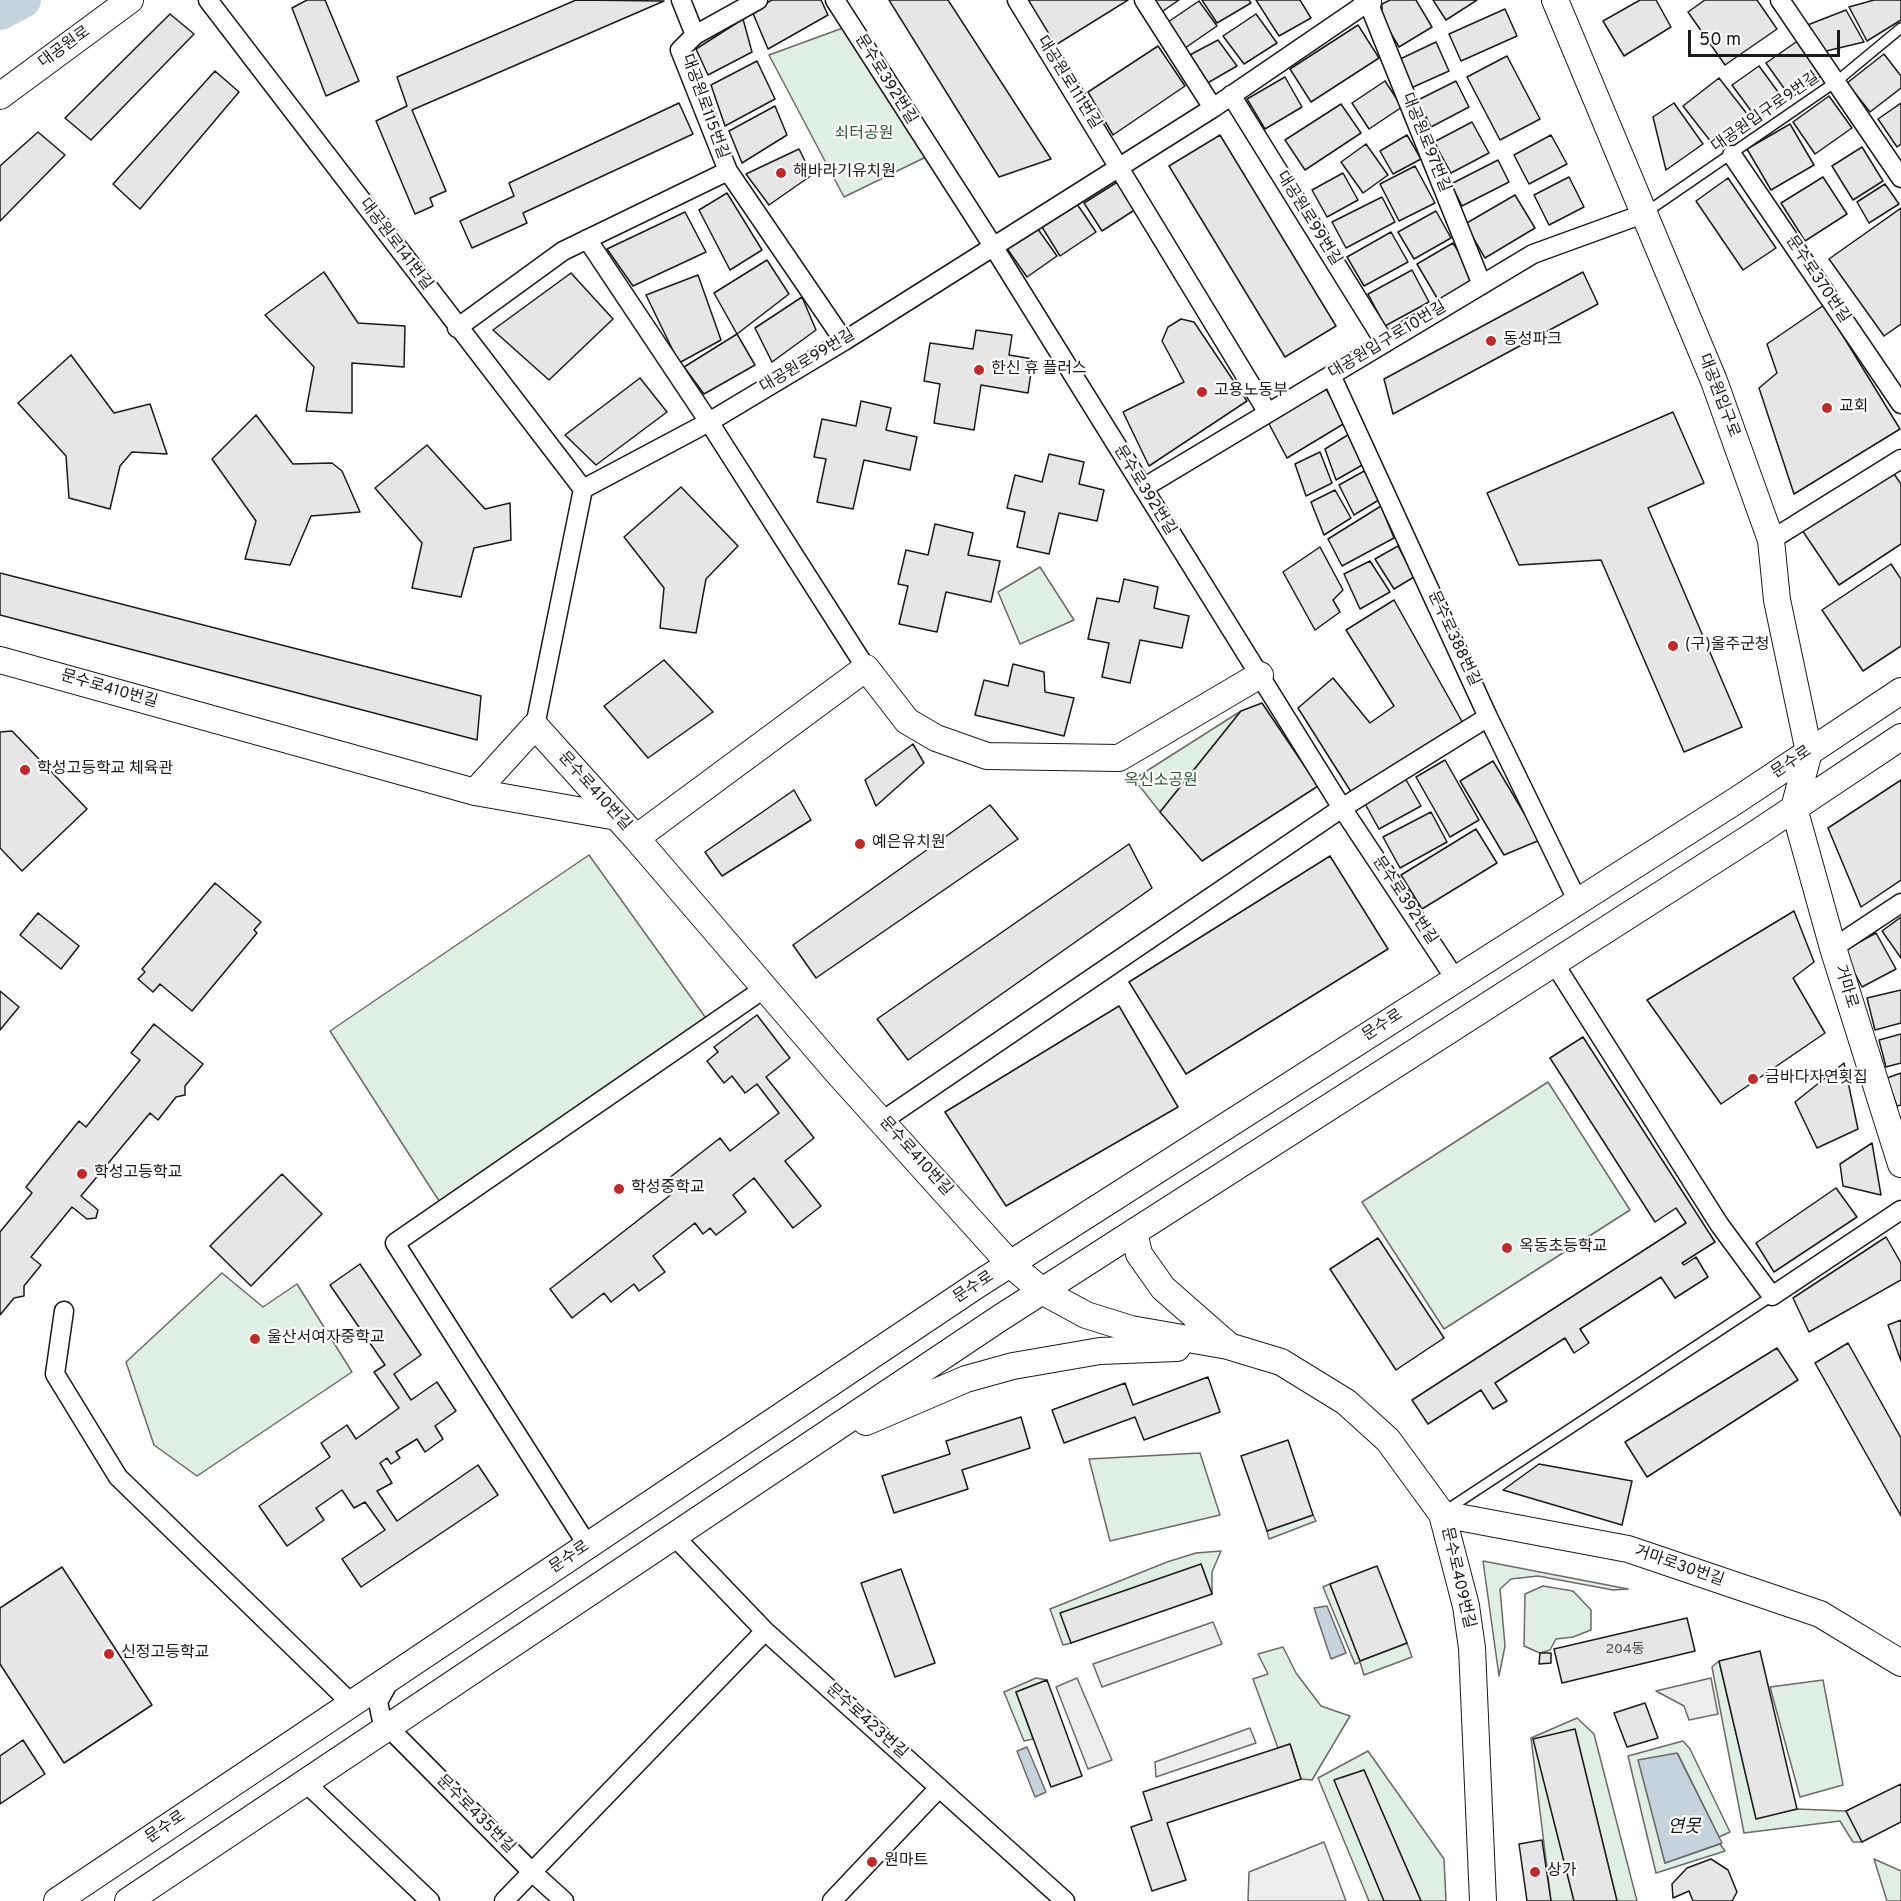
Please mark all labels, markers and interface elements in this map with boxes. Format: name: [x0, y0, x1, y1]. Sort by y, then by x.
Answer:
scale bar: [1691, 18, 1842, 56]
street label: 대공원로: [36, 23, 94, 73]
text: 50 m: [1699, 29, 1741, 52]
street label: 문수로392번길: [850, 32, 920, 128]
street label: 대공원로111번길: [1032, 33, 1104, 133]
street label: 대공원로115번길: [676, 52, 732, 162]
street label: 대공원입구로9번길: [1708, 69, 1824, 157]
street label: 대공원로97번길: [1396, 90, 1454, 196]
park label: 쇠터공원: [835, 125, 893, 145]
place label: 해바라기유치원: [793, 163, 896, 183]
marker: 해바라기유치원: [774, 166, 788, 180]
street label: 대공원로99번길: [1271, 168, 1345, 270]
street label: 대공원로141번길: [354, 195, 436, 295]
street label: 문수로370번길: [1781, 233, 1853, 327]
street label: 대공원입구로10번길: [1326, 298, 1450, 384]
street label: 대공원로99번길: [757, 326, 859, 398]
place label: 동성파크: [1503, 331, 1562, 351]
marker: 동성파크: [1484, 334, 1498, 348]
street label: 대공원입구로: [1693, 351, 1743, 441]
place label: 한신 휴 플러스: [991, 360, 1087, 380]
marker: 한신 휴 플러스: [972, 363, 986, 377]
place label: 고용노동부: [1214, 382, 1288, 402]
marker: 고용노동부: [1195, 385, 1209, 399]
place label: 교회: [1839, 398, 1868, 418]
marker: 교회: [1820, 401, 1834, 415]
street label: 문수로392번길: [1109, 443, 1179, 539]
street label: 문수로388번길: [1423, 588, 1483, 690]
place label: (구)울주군청: [1685, 636, 1770, 656]
marker: (구)울주군청: [1666, 639, 1680, 653]
street label: 문수로410번길: [58, 667, 160, 713]
street label: 문수로: [1768, 743, 1816, 783]
street label: 문수로410번길: [553, 749, 635, 835]
place label: 학성고등학교 체육관: [37, 760, 173, 780]
marker: 학성고등학교 체육관: [18, 763, 32, 777]
park label: 옥신소공원: [1124, 772, 1198, 792]
place label: 예은유치원: [872, 834, 946, 854]
marker: 예은유치원: [853, 837, 867, 851]
street label: 문수로392번길: [1367, 853, 1441, 949]
street label: 거마로: [1829, 963, 1861, 1011]
street label: 문수로: [1359, 1006, 1407, 1046]
place label: 금바다자연횟집: [1765, 1069, 1868, 1089]
marker: 금바다자연횟집: [1746, 1072, 1760, 1086]
street label: 문수로410번길: [874, 1114, 956, 1200]
place label: 학성고등학교: [94, 1164, 182, 1184]
marker: 학성고등학교: [75, 1167, 89, 1181]
place label: 학성중학교: [631, 1179, 705, 1199]
marker: 학성중학교: [612, 1182, 626, 1196]
place label: 옥동초등학교: [1519, 1238, 1607, 1258]
marker: 옥동초등학교: [1500, 1241, 1514, 1255]
street label: 문수로: [950, 1268, 998, 1308]
place label: 울산서여자중학교: [267, 1329, 385, 1349]
marker: 울산서여자중학교: [248, 1332, 262, 1346]
street label: 문수로409번길: [1436, 1525, 1478, 1631]
street label: 문수로: [546, 1538, 594, 1578]
street label: 거마로30번길: [1632, 1543, 1726, 1591]
house number: 204동: [1605, 1642, 1645, 1658]
place label: 신정고등학교: [121, 1644, 209, 1664]
marker: 신정고등학교: [102, 1647, 116, 1661]
street label: 문수로423번길: [821, 1680, 911, 1764]
street label: 문수로435번길: [432, 1772, 518, 1858]
street label: 문수로: [142, 1808, 190, 1848]
water label: 연못: [1667, 1817, 1701, 1839]
place label: 원마트: [884, 1852, 928, 1872]
marker: 원마트: [865, 1855, 879, 1869]
place label: 상가: [1547, 1862, 1576, 1882]
marker: 상가: [1528, 1865, 1542, 1879]

